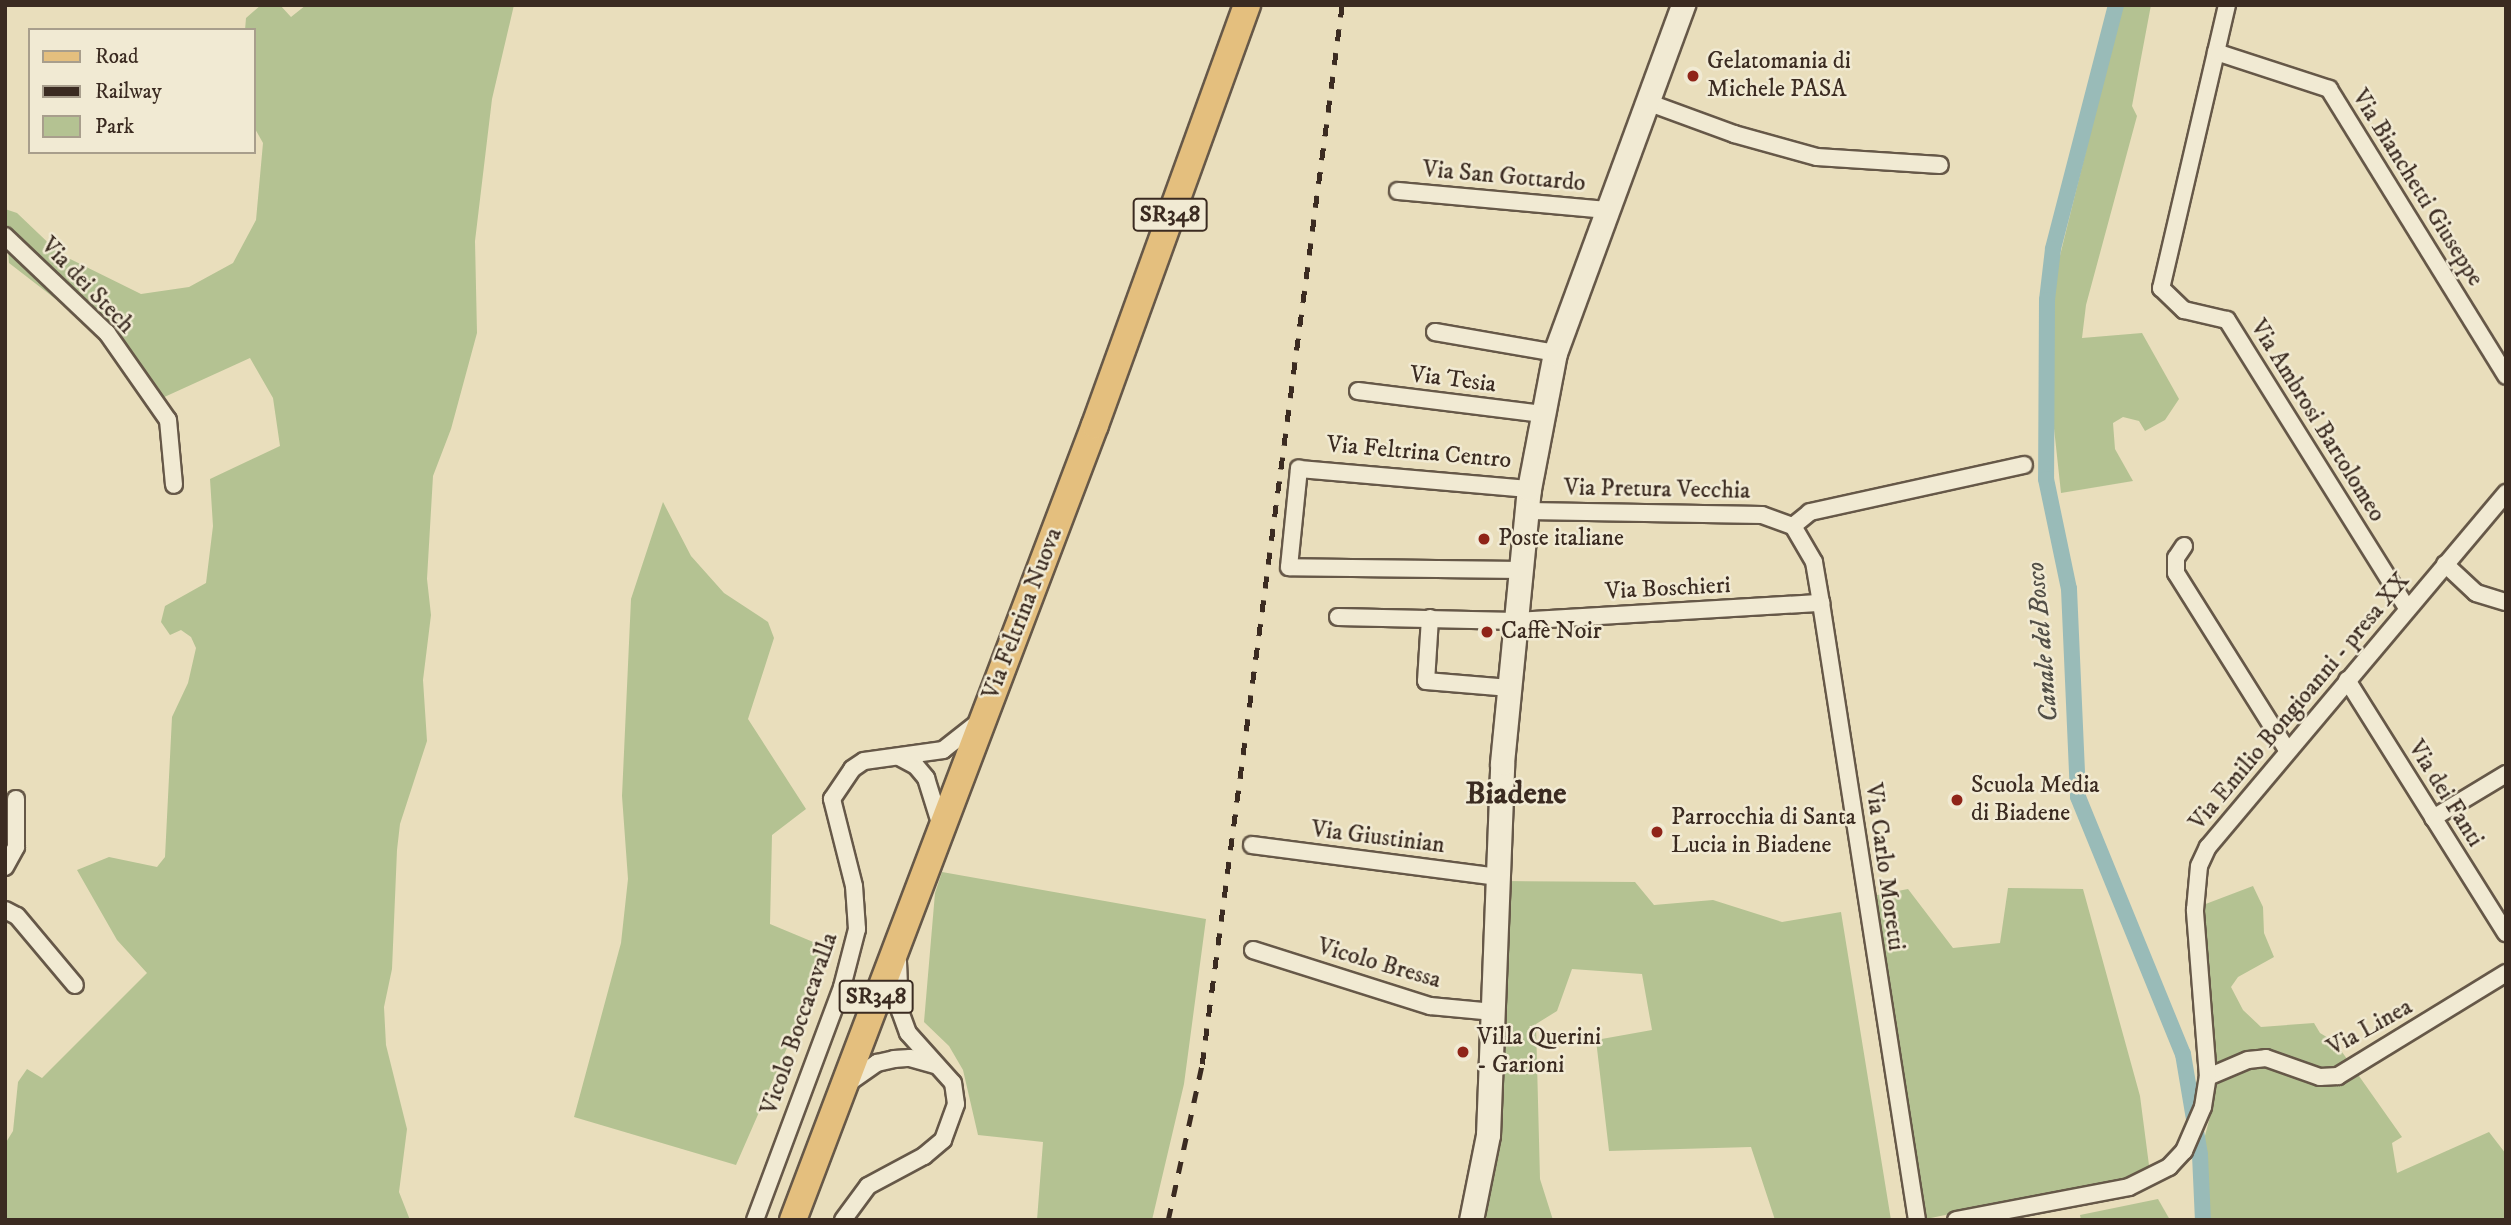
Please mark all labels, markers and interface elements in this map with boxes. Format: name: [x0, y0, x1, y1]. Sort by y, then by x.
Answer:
legend: [28, 28, 256, 154]
text: Road: [95, 44, 139, 70]
place label: Gelatomania di Michele PASA: [1707, 48, 1851, 104]
marker: Gelatomania di Michele PASA: [1685, 68, 1701, 84]
text: Railway: [95, 79, 162, 105]
street label: Via Bianchetti Giuseppe: [2345, 84, 2489, 292]
text: Park: [95, 114, 134, 140]
street label: Via San Gottardo: [1421, 156, 1587, 198]
road number: SR348: [1132, 196, 1208, 234]
street label: Via dei Stech: [34, 232, 140, 340]
street label: Via Ambrosi Bartolomeo: [2243, 315, 2391, 527]
street label: Via Tesia: [1408, 360, 1498, 400]
street label: Via Feltrina Centro: [1326, 431, 1512, 475]
street label: Via Pretura Vecchia: [1564, 474, 1750, 506]
street label: Via Feltrina Nuova: [977, 524, 1069, 704]
place label: Poste italiane: [1498, 525, 1624, 553]
marker: Poste italiane: [1476, 531, 1492, 547]
water label: Canale del Bosco: [2020, 561, 2066, 723]
street label: Via Emilio Bongioanni - presa XX: [2184, 567, 2416, 837]
street label: Via Boschieri: [1605, 571, 1731, 607]
place label: Caffè Noir: [1501, 618, 1602, 646]
marker: Caffè Noir: [1479, 624, 1495, 640]
street label: Via dei Fanti: [2401, 735, 2489, 853]
place label: Scuola Media di Biadene: [1971, 772, 2100, 828]
district label: Biadene: [1465, 775, 1567, 813]
street label: Via Carlo Moretti: [1858, 781, 1910, 953]
marker: Scuola Media di Biadene: [1949, 792, 1965, 808]
place label: Parrocchia di Santa Lucia in Biadene: [1671, 804, 1856, 860]
street label: Via Giustinian: [1310, 816, 1446, 860]
marker: Parrocchia di Santa Lucia in Biadene: [1649, 824, 1665, 840]
street label: Vicolo Boccacavalla: [755, 929, 845, 1119]
street label: Vicolo Bressa: [1314, 933, 1444, 995]
road number: SR348: [838, 978, 914, 1016]
street label: Via Linea: [2323, 993, 2417, 1063]
place label: Villa Querini - Garioni: [1477, 1024, 1601, 1080]
marker: Villa Querini - Garioni: [1455, 1044, 1471, 1060]

